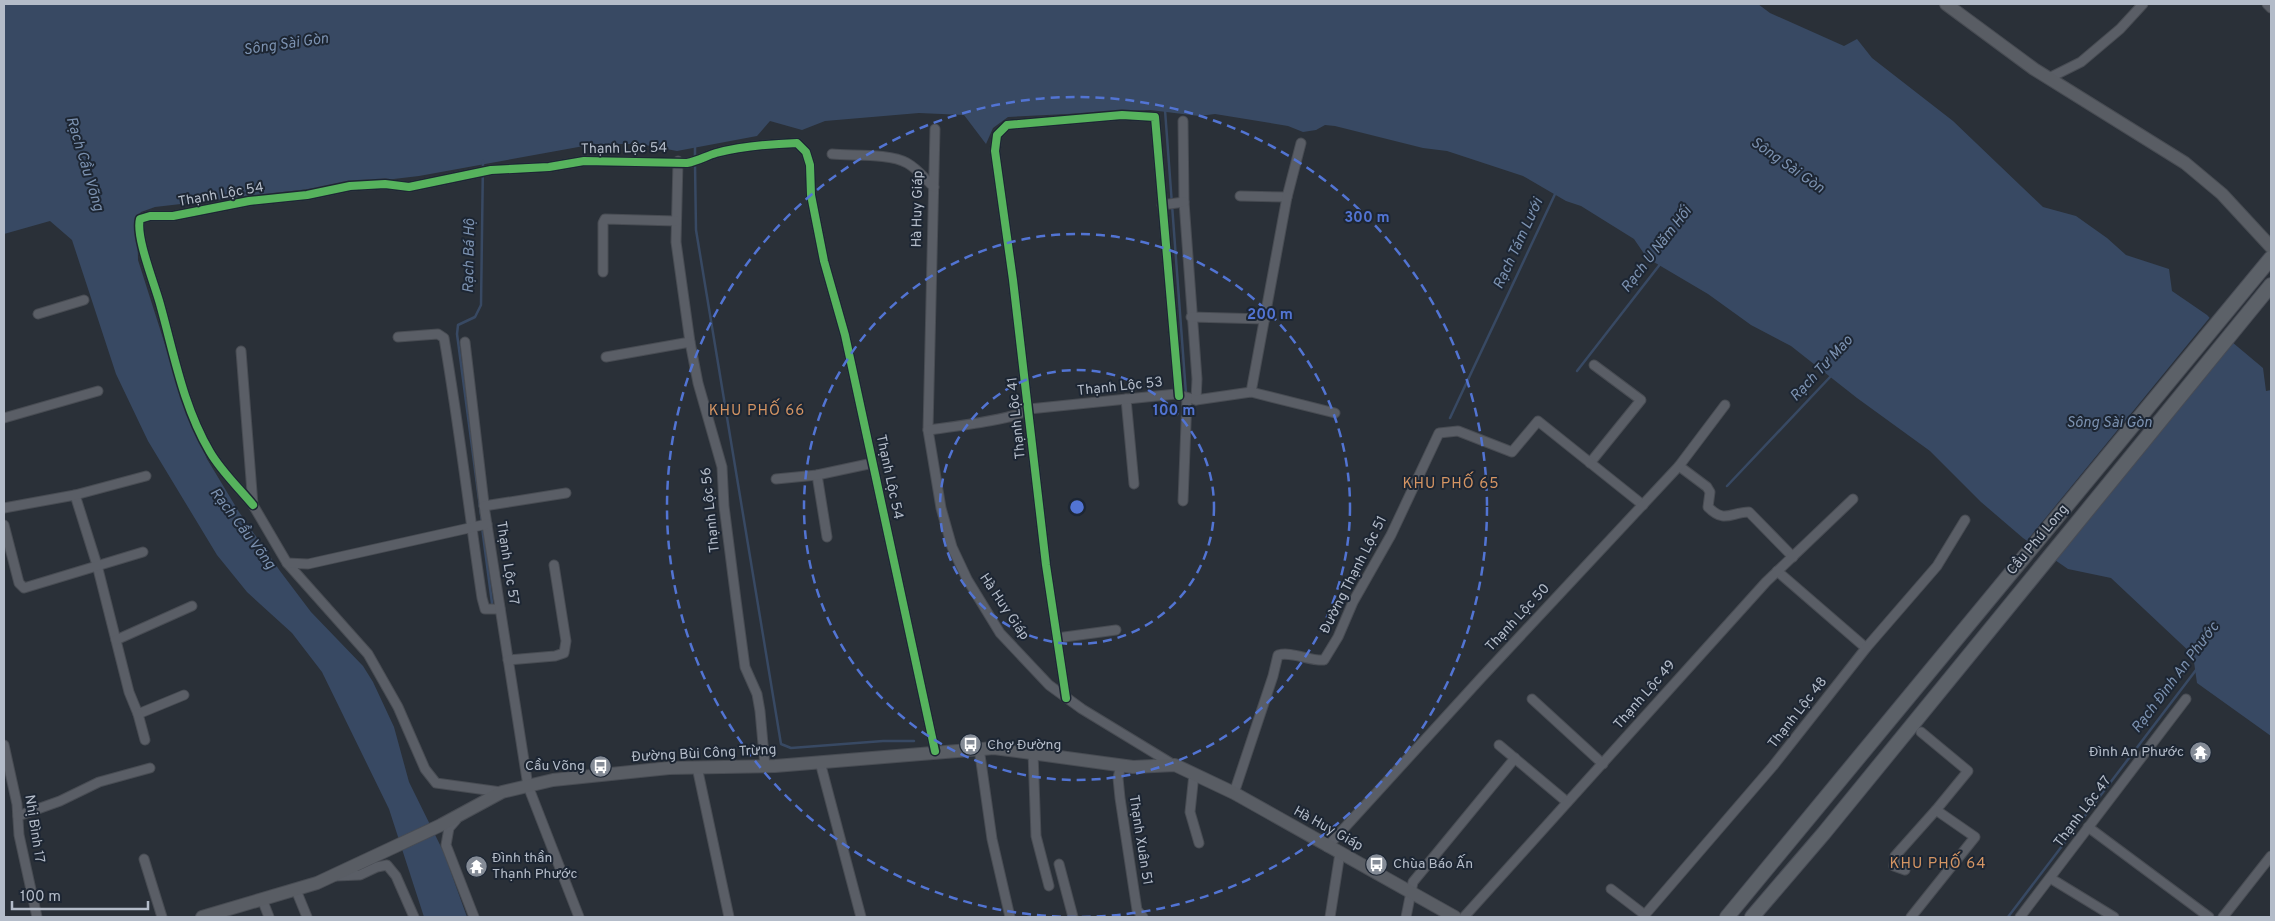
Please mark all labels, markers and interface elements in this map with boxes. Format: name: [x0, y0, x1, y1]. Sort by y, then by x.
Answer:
water label: Sông Sài Gòn: [242, 30, 330, 60]
water label: Rạch Cầu Võng: [61, 114, 109, 214]
water label: Sông Sài Gòn: [1746, 134, 1828, 198]
street label: Thạnh Lộc 54: [581, 140, 667, 158]
street label: Hà Huy Giáp: [909, 170, 927, 248]
street label: Thạnh Lộc 54: [177, 179, 265, 211]
water label: Rạch Tám Lưới: [1490, 194, 1549, 292]
water label: Rạch U Năm Hối: [1617, 202, 1697, 297]
text: 300 m: [1344, 209, 1390, 228]
water label: Rạch Bá Hộ: [460, 218, 480, 293]
text: 200 m: [1247, 306, 1293, 325]
water label: Rạch Tư Mao: [1786, 332, 1858, 406]
street label: Thạnh Lộc 53: [1076, 374, 1164, 400]
street label: Thạnh Lộc 41: [1004, 376, 1030, 460]
district label: KHU PHỐ 66: [709, 398, 805, 421]
text: 100 m: [1153, 402, 1195, 421]
water label: Sông Sài Gòn: [2066, 414, 2152, 433]
street label: Thạnh Lộc 54: [872, 433, 906, 521]
street label: Thạnh Lộc 56: [698, 466, 724, 554]
district label: KHU PHỐ 65: [1403, 471, 1499, 494]
water label: Rạch Cầu Võng: [205, 484, 280, 574]
centre of rings: [1068, 498, 1086, 516]
street label: Cầu Phú Long: [2004, 501, 2072, 579]
street label: Đường Thạnh Lộc 51: [1317, 513, 1391, 637]
street label: Thạnh Lộc 57: [492, 520, 522, 606]
street label: Hà Huy Giáp: [975, 570, 1033, 644]
street label: Thạnh Lộc 50: [1482, 581, 1554, 655]
water label: Rạch Đình An Phước: [2128, 618, 2225, 737]
street label: Thạnh Lộc 49: [1610, 657, 1680, 733]
street label: Thạnh Lộc 48: [1765, 674, 1831, 752]
bus stop icon: Chợ Đường: [959, 733, 983, 757]
place label: Chợ Đường: [987, 737, 1061, 754]
temple icon: Đình An Phước: [2188, 740, 2212, 764]
street label: Đường Bùi Công Trừng: [631, 742, 777, 766]
place label: Đình An Phước: [2089, 744, 2184, 761]
bus stop icon: Cầu Võng: [589, 754, 613, 778]
place label: Cầu Võng: [525, 758, 585, 775]
street label: Thạnh Lộc 47: [2051, 773, 2115, 851]
street label: Nhị Bình 17: [20, 794, 48, 864]
street label: Thạnh Xuân 51: [1124, 794, 1156, 886]
street label: Hà Huy Giáp: [1290, 803, 1366, 855]
place label: Đình thần Thạnh Phước: [492, 850, 577, 883]
district label: KHU PHỐ 64: [1890, 851, 1986, 874]
bus stop icon: Chùa Báo Ấn: [1365, 852, 1389, 876]
temple icon: Đình thần Thạnh Phước: [464, 854, 488, 878]
place label: Chùa Báo Ấn: [1393, 854, 1473, 873]
scale bar: [12, 878, 149, 910]
text: 100 m: [20, 888, 61, 907]

